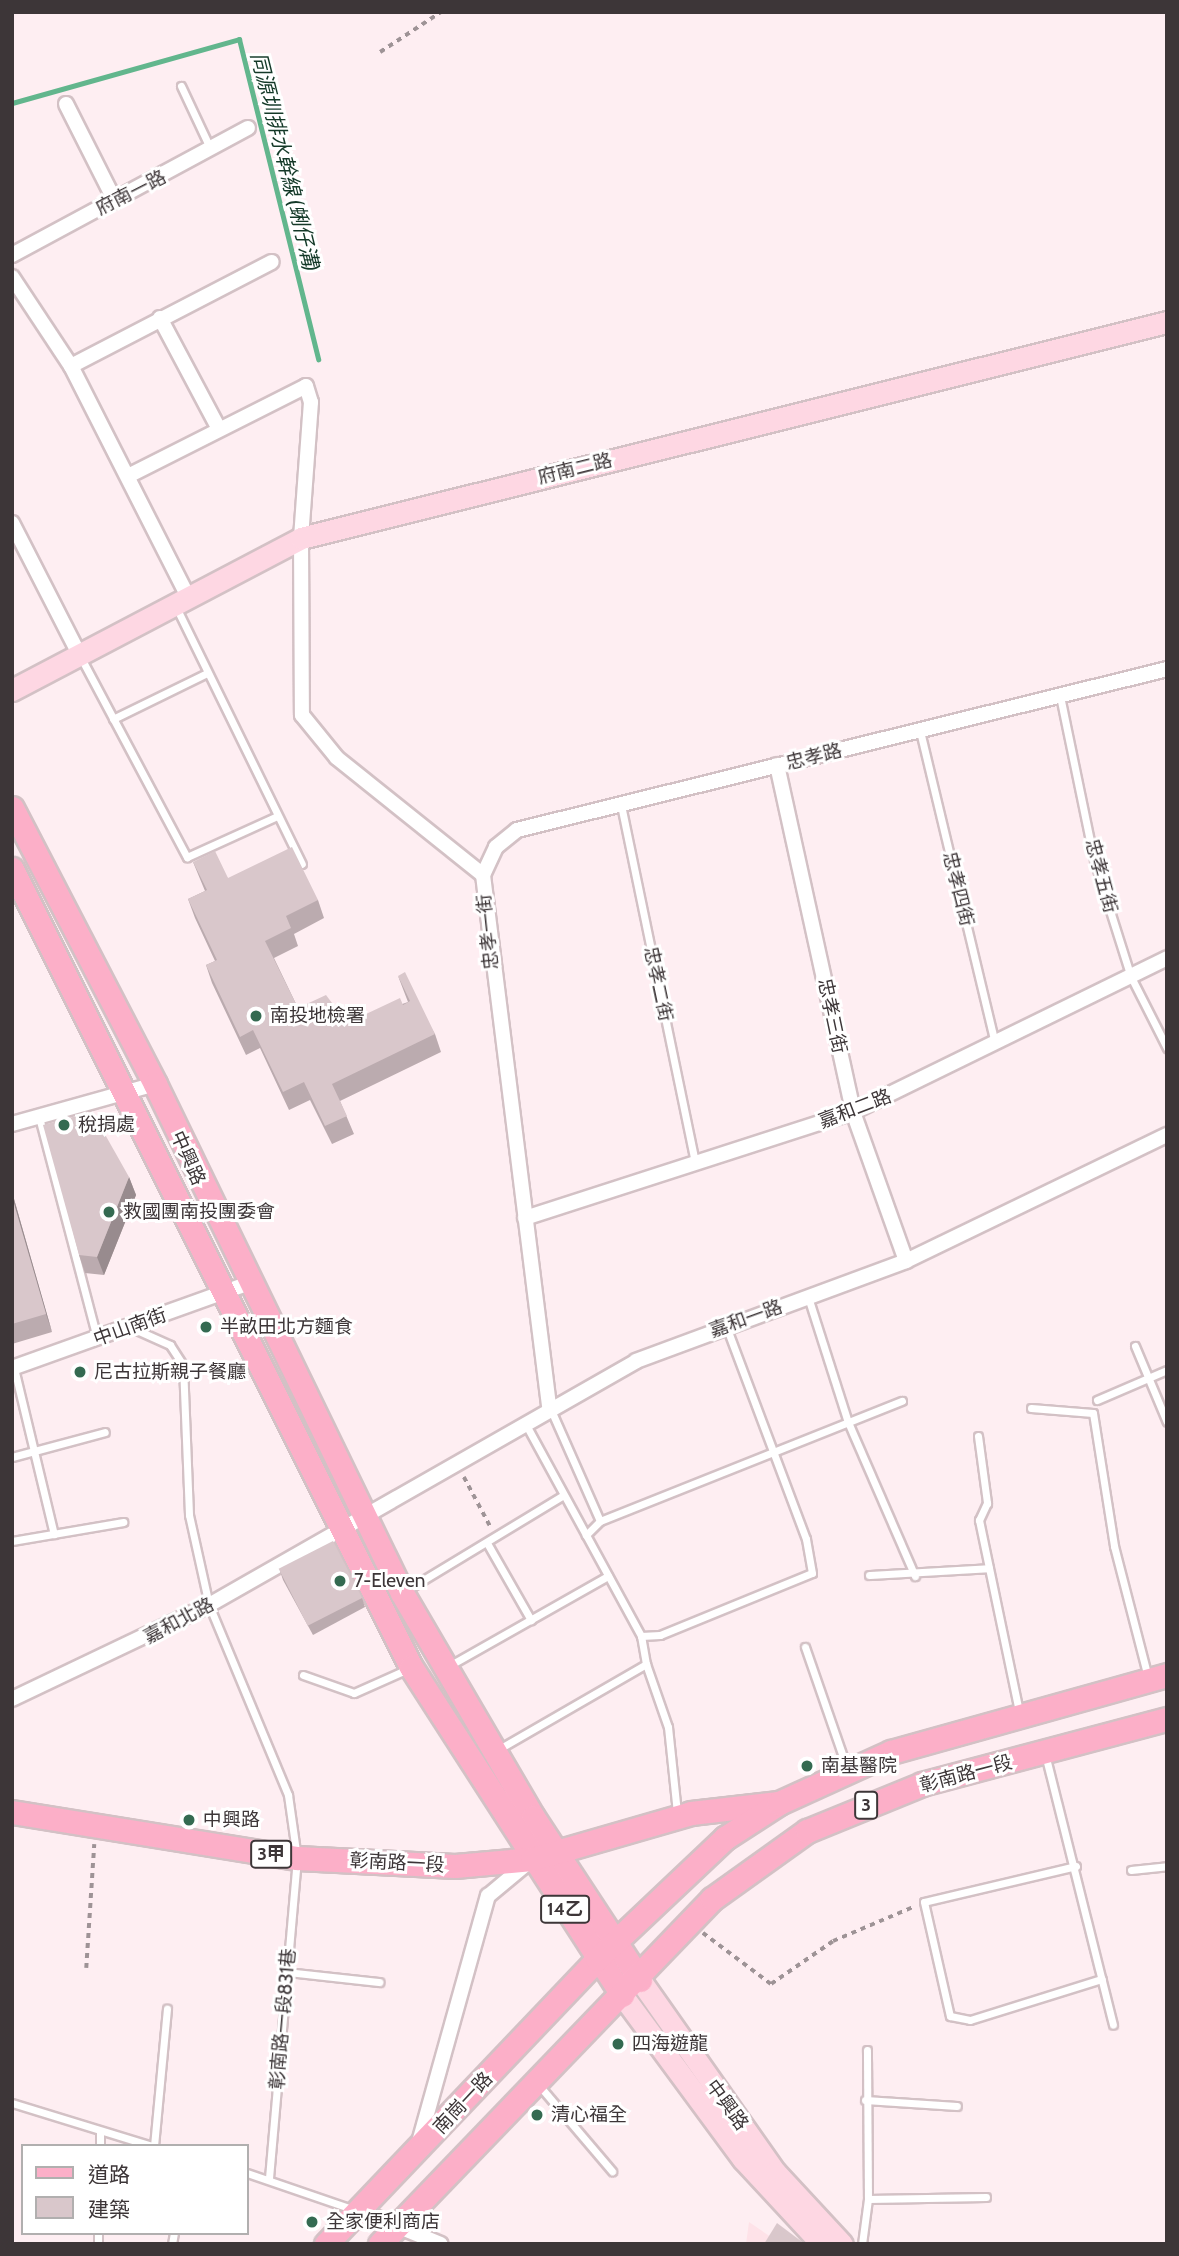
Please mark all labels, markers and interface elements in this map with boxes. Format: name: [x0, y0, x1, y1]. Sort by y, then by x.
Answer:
water label: 同源圳排水幹線 (蜊仔溝): [246, 50, 324, 274]
street label: 府南一路: [92, 166, 170, 220]
street label: 府南二路: [535, 449, 615, 489]
street label: 忠孝路: [784, 739, 844, 775]
street label: 忠孝五街: [1080, 836, 1122, 916]
street label: 忠孝四街: [938, 849, 978, 929]
street label: 忠孝一街: [473, 893, 503, 971]
street label: 忠孝二街: [639, 944, 677, 1024]
street label: 忠孝三街: [813, 976, 851, 1056]
place label: 南投地檢署: [270, 1005, 365, 1027]
marker: 南投地檢署: [248, 1008, 264, 1024]
street label: 嘉和二路: [815, 1085, 895, 1133]
place label: 稅捐處: [78, 1114, 135, 1136]
marker: 稅捐處: [56, 1117, 72, 1133]
street label: 中興路: [166, 1127, 210, 1189]
place label: 救國團南投團委會: [123, 1201, 275, 1223]
marker: 救國團南投團委會: [101, 1204, 117, 1220]
street label: 嘉和一路: [706, 1295, 786, 1343]
street label: 中山南街: [90, 1303, 170, 1351]
place label: 半畝田北方麵食: [220, 1316, 353, 1338]
marker: 半畝田北方麵食: [198, 1319, 214, 1335]
place label: 尼古拉斯親子餐廳: [94, 1361, 246, 1383]
marker: 尼古拉斯親子餐廳: [72, 1364, 88, 1380]
place label: 7-Eleven: [354, 1570, 425, 1592]
marker: 7-Eleven: [332, 1573, 348, 1589]
street label: 嘉和北路: [140, 1593, 218, 1649]
street label: 彰南路一段: [917, 1751, 1015, 1797]
place label: 南基醫院: [821, 1755, 897, 1777]
marker: 南基醫院: [799, 1758, 815, 1774]
road number: 3: [854, 1790, 878, 1819]
place label: 中興路: [203, 1809, 260, 1831]
marker: 中興路: [181, 1812, 197, 1828]
road number: 3甲: [250, 1840, 292, 1868]
street label: 彰南路一段: [349, 1849, 445, 1877]
road number: 14乙: [539, 1895, 591, 1924]
street label: 彰南路一段831巷: [265, 1947, 301, 2091]
place label: 四海遊龍: [632, 2033, 708, 2055]
marker: 四海遊龍: [610, 2036, 626, 2052]
street label: 南崗一路: [429, 2067, 497, 2139]
street label: 中興路: [701, 2075, 753, 2135]
place label: 清心福全: [551, 2104, 627, 2126]
marker: 清心福全: [529, 2107, 545, 2123]
legend: [21, 2144, 248, 2235]
text: 道路: [88, 2162, 130, 2187]
text: 建築: [88, 2197, 130, 2222]
place label: 全家便利商店: [326, 2211, 440, 2233]
marker: 全家便利商店: [304, 2214, 320, 2230]

